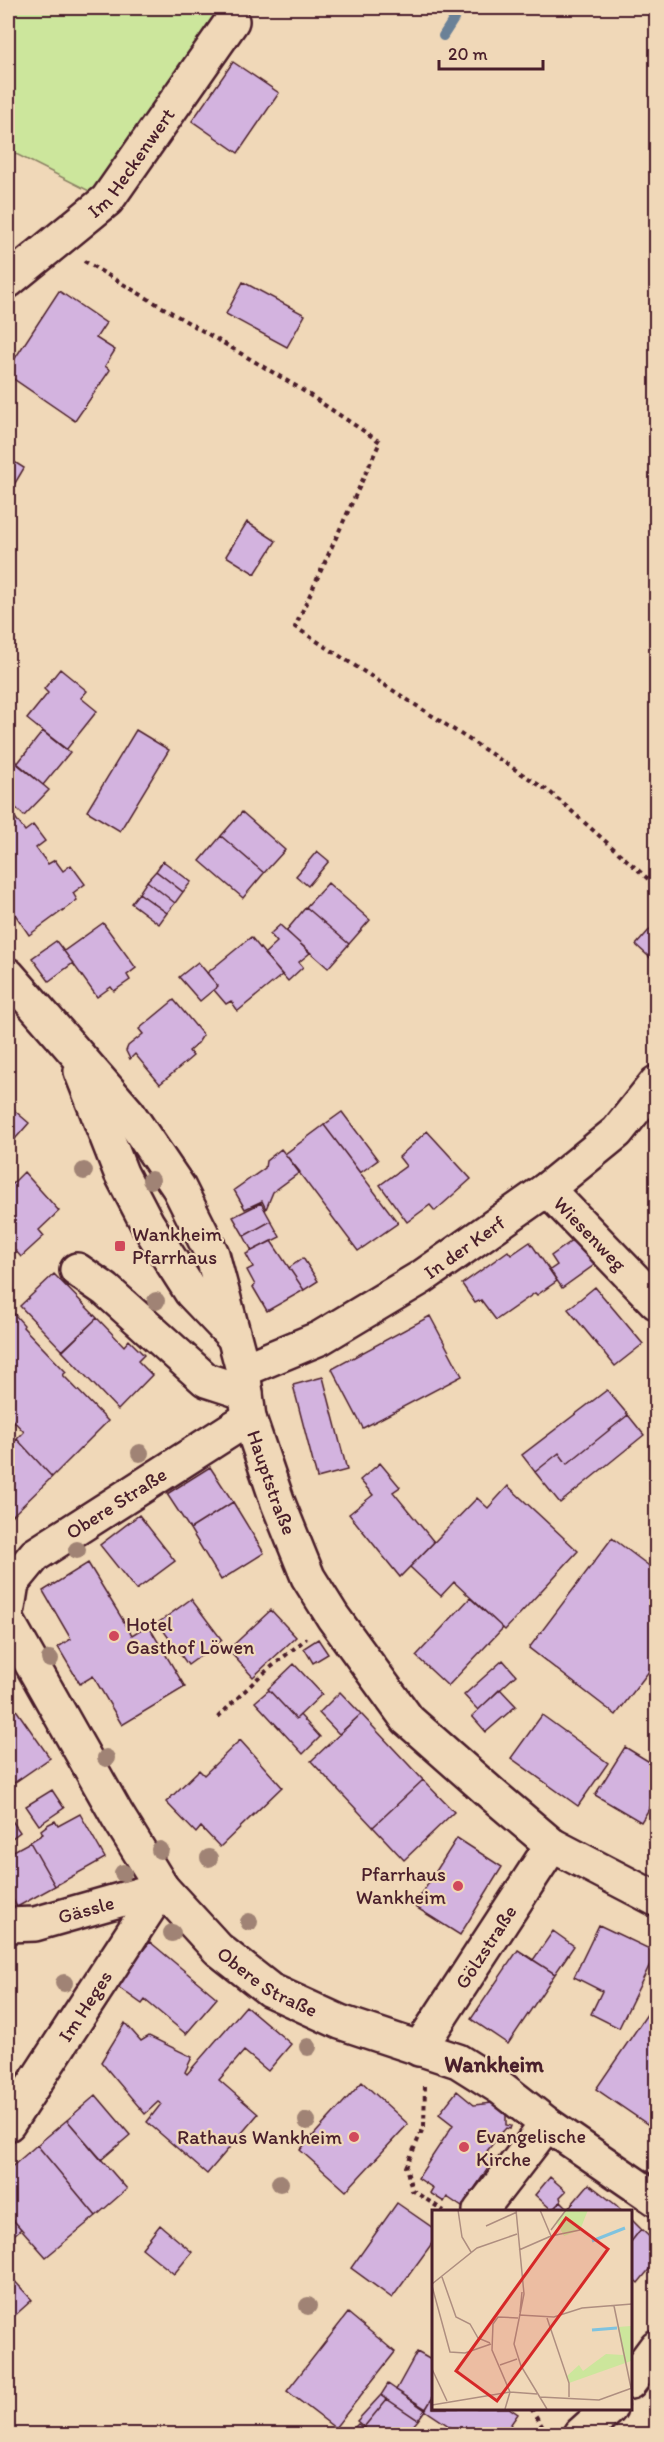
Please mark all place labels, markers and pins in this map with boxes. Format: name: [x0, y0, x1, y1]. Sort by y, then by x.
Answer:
place label: Wankheim Pfarrhaus: [132, 1222, 223, 1269]
marker: Wankheim Pfarrhaus: [113, 1239, 127, 1253]
place label: Hotel Gasthof Löwen: [126, 1612, 254, 1659]
marker: Hotel Gasthof Löwen: [107, 1629, 121, 1643]
place label: Pfarrhaus Wankheim: [356, 1862, 446, 1909]
marker: Pfarrhaus Wankheim: [451, 1879, 465, 1893]
place label: Evangelische Kirche: [476, 2124, 586, 2171]
place label: Rathaus Wankheim: [177, 2125, 342, 2149]
marker: Rathaus Wankheim: [347, 2130, 361, 2144]
marker: Evangelische Kirche: [457, 2140, 471, 2154]

